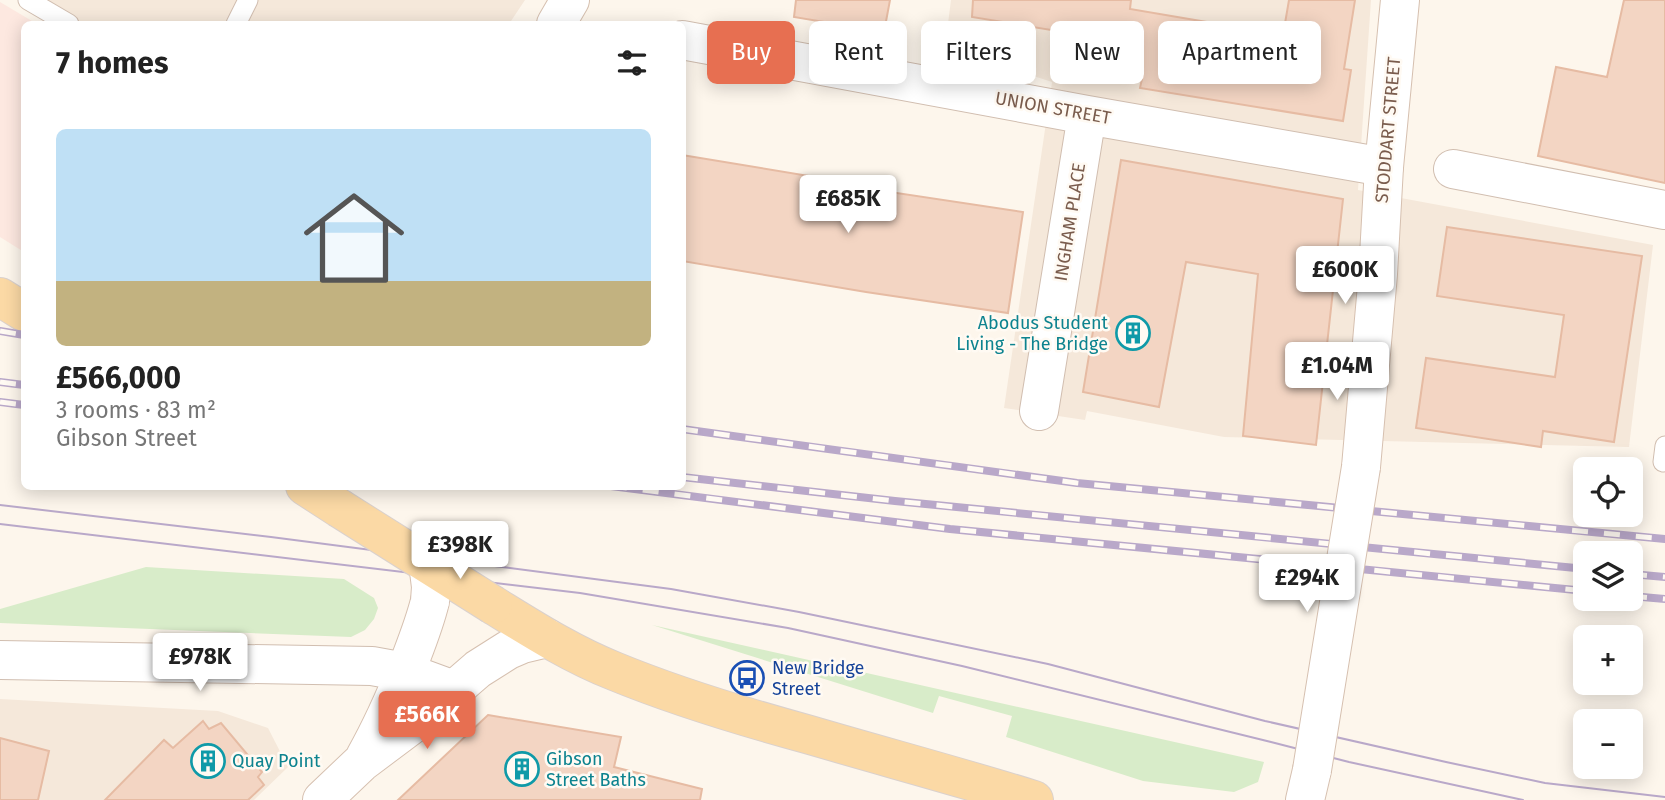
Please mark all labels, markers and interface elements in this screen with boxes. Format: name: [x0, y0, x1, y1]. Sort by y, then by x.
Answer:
chip: Buy: [707, 21, 795, 84]
chip: Rent: [809, 21, 907, 84]
chip: Filters: [921, 21, 1036, 84]
chip: New: [1050, 21, 1144, 84]
chip: Apartment: [1158, 21, 1321, 84]
icon: filters: [613, 44, 651, 82]
text: 7 homes: [56, 45, 168, 81]
street label: STODDART STREET: [1371, 55, 1405, 204]
street label: UNION STREET: [993, 87, 1113, 129]
street label: INGHAM PLACE: [1050, 161, 1090, 283]
icon: home: [291, 175, 417, 301]
pin: £685K: [799, 176, 897, 235]
text: £685K: [816, 184, 880, 212]
pin: £600K: [1296, 246, 1394, 306]
text: £600K: [1312, 255, 1378, 283]
place label: Abodus Student Living - The Bridge: [956, 312, 1108, 355]
building icon: Abodus Student Living - The Bridge: [1114, 314, 1152, 352]
pin: £1.04M: [1280, 342, 1394, 402]
text: £1.04M: [1301, 351, 1373, 379]
text: £566,000: [56, 360, 181, 396]
text: 3 rooms · 83 m²: [56, 396, 216, 424]
text: Gibson Street: [56, 424, 197, 452]
map controls: [1573, 457, 1643, 779]
button: locate: [1573, 457, 1643, 527]
pin: £398K: [411, 522, 509, 581]
text: £398K: [428, 530, 492, 558]
button: layers: [1573, 541, 1643, 611]
pin: £294K: [1258, 554, 1356, 614]
text: £294K: [1275, 563, 1339, 591]
button: +: [1573, 625, 1643, 695]
pin: £978K: [151, 634, 249, 693]
text: £978K: [169, 642, 231, 670]
place label: New Bridge Street: [772, 657, 864, 700]
bus stop icon: New Bridge Street: [728, 659, 766, 697]
pin: £566K: [378, 692, 476, 751]
text: £566K: [395, 700, 459, 728]
button: −: [1573, 709, 1643, 779]
building icon: Quay Point: [189, 742, 227, 780]
place label: Gibson Street Baths: [546, 748, 646, 791]
place label: Quay Point: [232, 750, 321, 772]
building icon: Gibson Street Baths: [503, 750, 541, 788]

